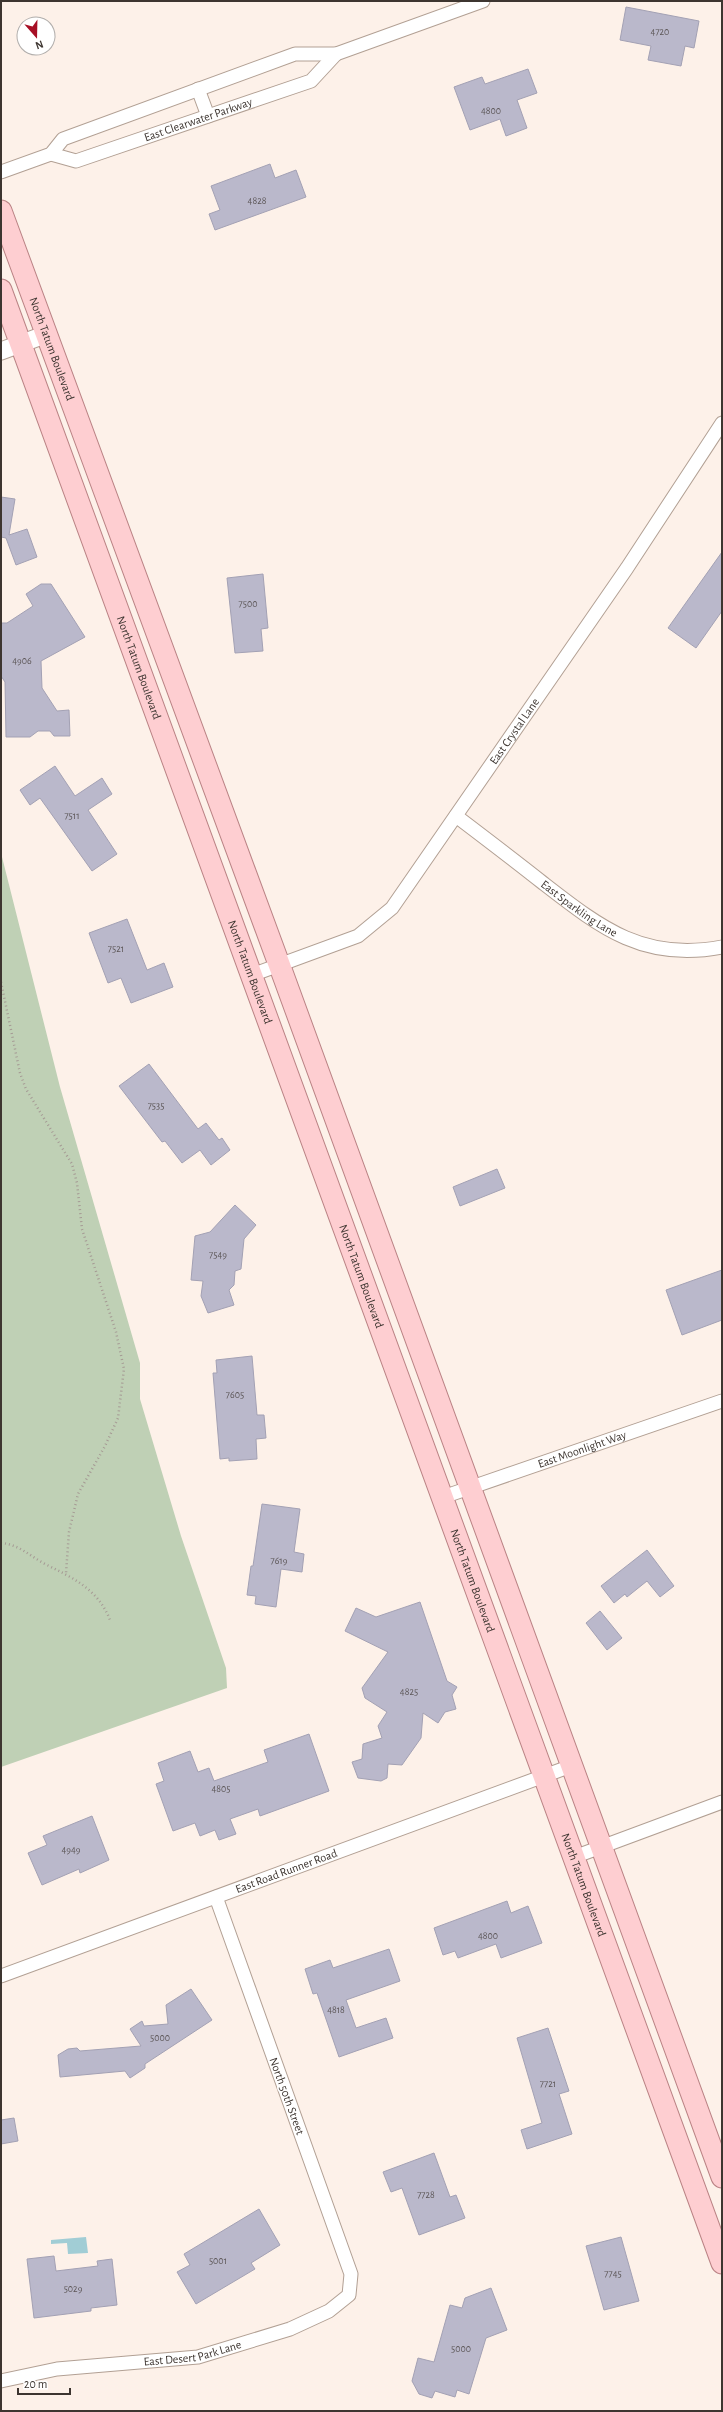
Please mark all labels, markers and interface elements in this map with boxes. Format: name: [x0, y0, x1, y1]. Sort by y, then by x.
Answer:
north arrow: [16, 16, 56, 56]
house number: 4720: [651, 27, 669, 37]
text: N: [34, 38, 45, 51]
street label: East Clearwater Parkway: [143, 95, 254, 143]
house number: 4800: [481, 106, 501, 116]
house number: 4828: [248, 196, 267, 206]
street label: North Tatum Boulevard: [27, 296, 76, 402]
house number: 7500: [239, 599, 257, 609]
street label: North Tatum Boulevard: [115, 614, 163, 721]
house number: 4906: [12, 656, 32, 666]
street label: East Crystal Lane: [487, 696, 541, 766]
house number: 7511: [64, 811, 80, 821]
street label: East Sparkling Lane: [539, 878, 619, 939]
street label: North Tatum Boulevard: [226, 919, 275, 1025]
house number: 7521: [108, 944, 124, 954]
house number: 7535: [148, 1101, 164, 1111]
street label: North Tatum Boulevard: [337, 1223, 386, 1329]
house number: 7549: [209, 1250, 227, 1260]
house number: 7605: [226, 1390, 244, 1400]
street label: East Moonlight Way: [536, 1428, 628, 1470]
street label: North Tatum Boulevard: [448, 1527, 497, 1634]
house number: 7619: [270, 1556, 288, 1566]
house number: 4825: [400, 1687, 418, 1697]
house number: 4805: [211, 1784, 231, 1794]
street label: North Tatum Boulevard: [559, 1832, 608, 1938]
house number: 4949: [61, 1845, 81, 1855]
street label: East Road Runner Road: [234, 1847, 339, 1895]
house number: 4800: [478, 1931, 498, 1941]
house number: 4818: [327, 2005, 345, 2015]
house number: 5000: [150, 2033, 170, 2043]
street label: North 50th Street: [267, 2056, 307, 2136]
house number: 7721: [540, 2079, 556, 2089]
house number: 7728: [417, 2190, 435, 2200]
house number: 5001: [209, 2256, 227, 2266]
house number: 7745: [604, 2269, 622, 2279]
house number: 5029: [64, 2284, 83, 2294]
street label: East Desert Park Lane: [143, 2338, 243, 2368]
house number: 5000: [451, 2344, 471, 2354]
scale bar: [18, 2370, 70, 2396]
text: 20 m: [24, 2378, 47, 2390]

